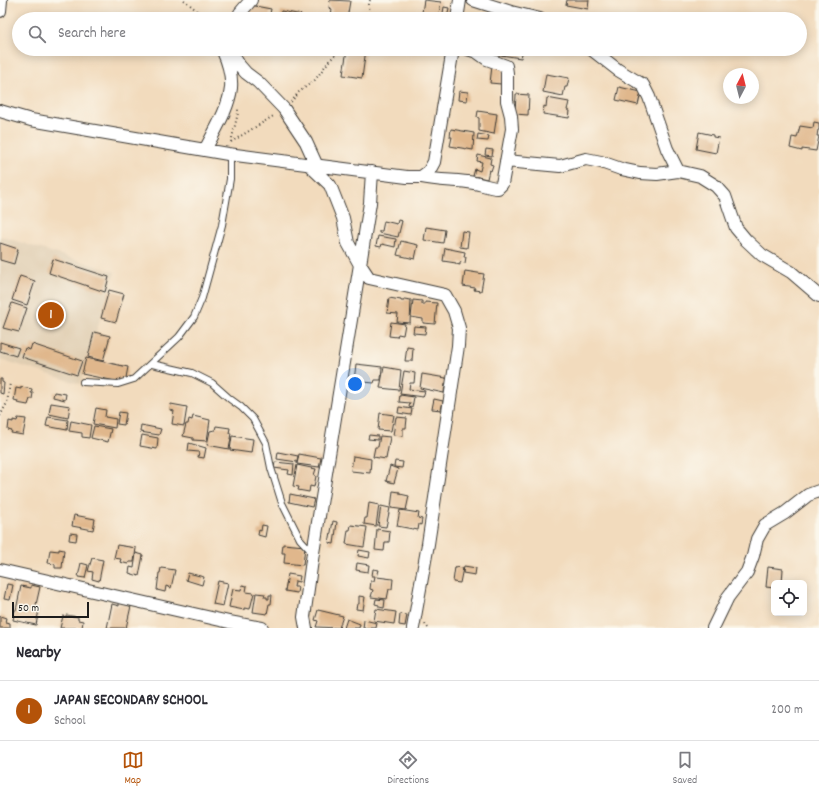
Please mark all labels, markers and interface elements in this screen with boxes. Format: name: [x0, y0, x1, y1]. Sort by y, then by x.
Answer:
search box: [12, 12, 807, 56]
icon: search: [26, 23, 48, 45]
text: Search here: [58, 23, 126, 45]
north arrow: [723, 68, 759, 104]
pin: 1: [38, 300, 64, 330]
your location: [345, 374, 365, 394]
map controls: [771, 580, 807, 616]
button: locate: [771, 580, 807, 616]
scale bar: [12, 600, 89, 619]
text: 50 m: [18, 601, 39, 617]
text: Nearby: [16, 642, 60, 666]
text: JAPAN SECONDARY SCHOOL: [54, 690, 208, 712]
text: 1: [28, 701, 30, 720]
text: 200 m: [771, 701, 803, 720]
text: School: [54, 712, 86, 731]
tab: Map: [122, 749, 144, 789]
tab: Directions: [387, 749, 429, 789]
tab: Saved: [673, 749, 697, 789]

